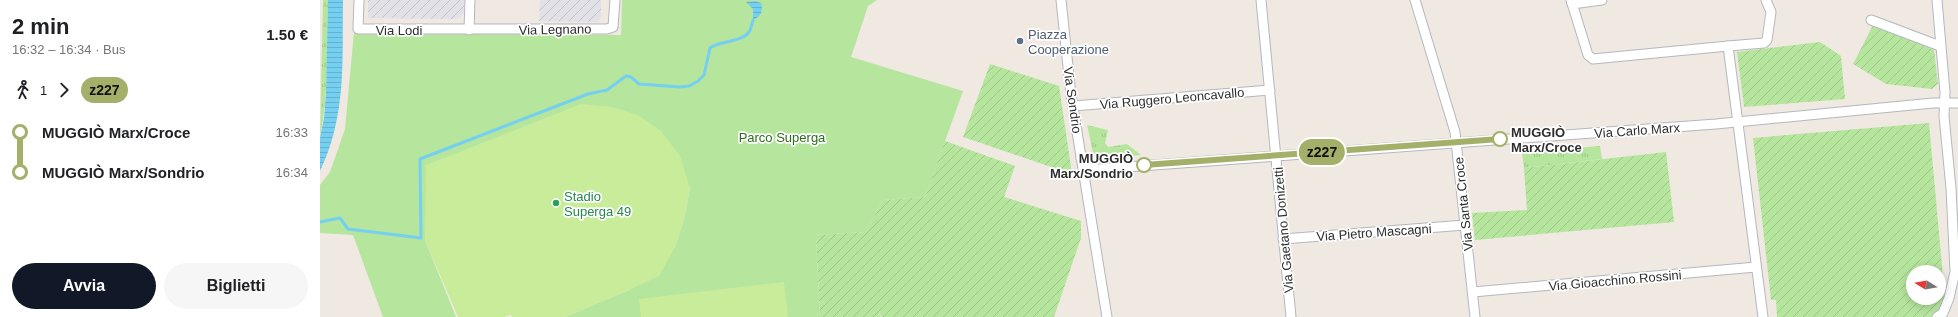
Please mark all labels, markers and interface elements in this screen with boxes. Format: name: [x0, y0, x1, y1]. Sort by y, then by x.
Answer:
text: 2 min: [12, 14, 69, 39]
street label: Via Legnano: [518, 21, 592, 38]
street label: Via Lodi: [376, 23, 422, 38]
text: 1.50 €: [266, 26, 308, 43]
place label: Piazza Cooperazione: [1028, 27, 1109, 57]
marker: Piazza Cooperazione: [1015, 36, 1025, 46]
text: 16:32 – 16:34 · Bus: [12, 42, 125, 57]
street label: Via Sondrio: [1060, 66, 1085, 134]
icon: walk: [12, 79, 34, 101]
icon: forward: [53, 79, 75, 101]
text: z227: [89, 82, 120, 98]
text: 1: [40, 83, 47, 98]
street label: Via Ruggero Leoncavallo: [1099, 85, 1245, 112]
street label: Via Carlo Marx: [1594, 120, 1681, 141]
text: MUGGIÒ Marx/Croce: [42, 124, 190, 141]
text: 16:33: [275, 125, 308, 140]
place label: MUGGIÒ Marx/Croce: [1511, 125, 1582, 155]
park label: Parco Superga: [739, 130, 826, 145]
marker: MUGGIÒ Marx/Croce: [1492, 131, 1508, 147]
line badge: z227: [1294, 139, 1350, 165]
text: z227: [1307, 144, 1337, 160]
place label: MUGGIÒ Marx/Sondrio: [1050, 151, 1133, 181]
street label: Via Santa Croce: [1451, 156, 1476, 252]
marker: MUGGIÒ Marx/Sondrio: [1136, 157, 1152, 173]
text: MUGGIÒ Marx/Sondrio: [42, 164, 205, 181]
text: 16:34: [275, 165, 308, 180]
street label: Via Gaetano Donizetti: [1271, 166, 1296, 293]
place label: Stadio Superga 49: [564, 189, 631, 219]
marker: Stadio Superga 49: [551, 198, 561, 208]
street label: Via Pietro Mascagni: [1316, 221, 1432, 244]
button: Avvia: [12, 263, 156, 309]
button: Biglietti: [164, 263, 308, 309]
north arrow: [1906, 265, 1946, 305]
map controls: [1906, 265, 1946, 305]
street label: Via Gioacchino Rossini: [1548, 267, 1682, 294]

